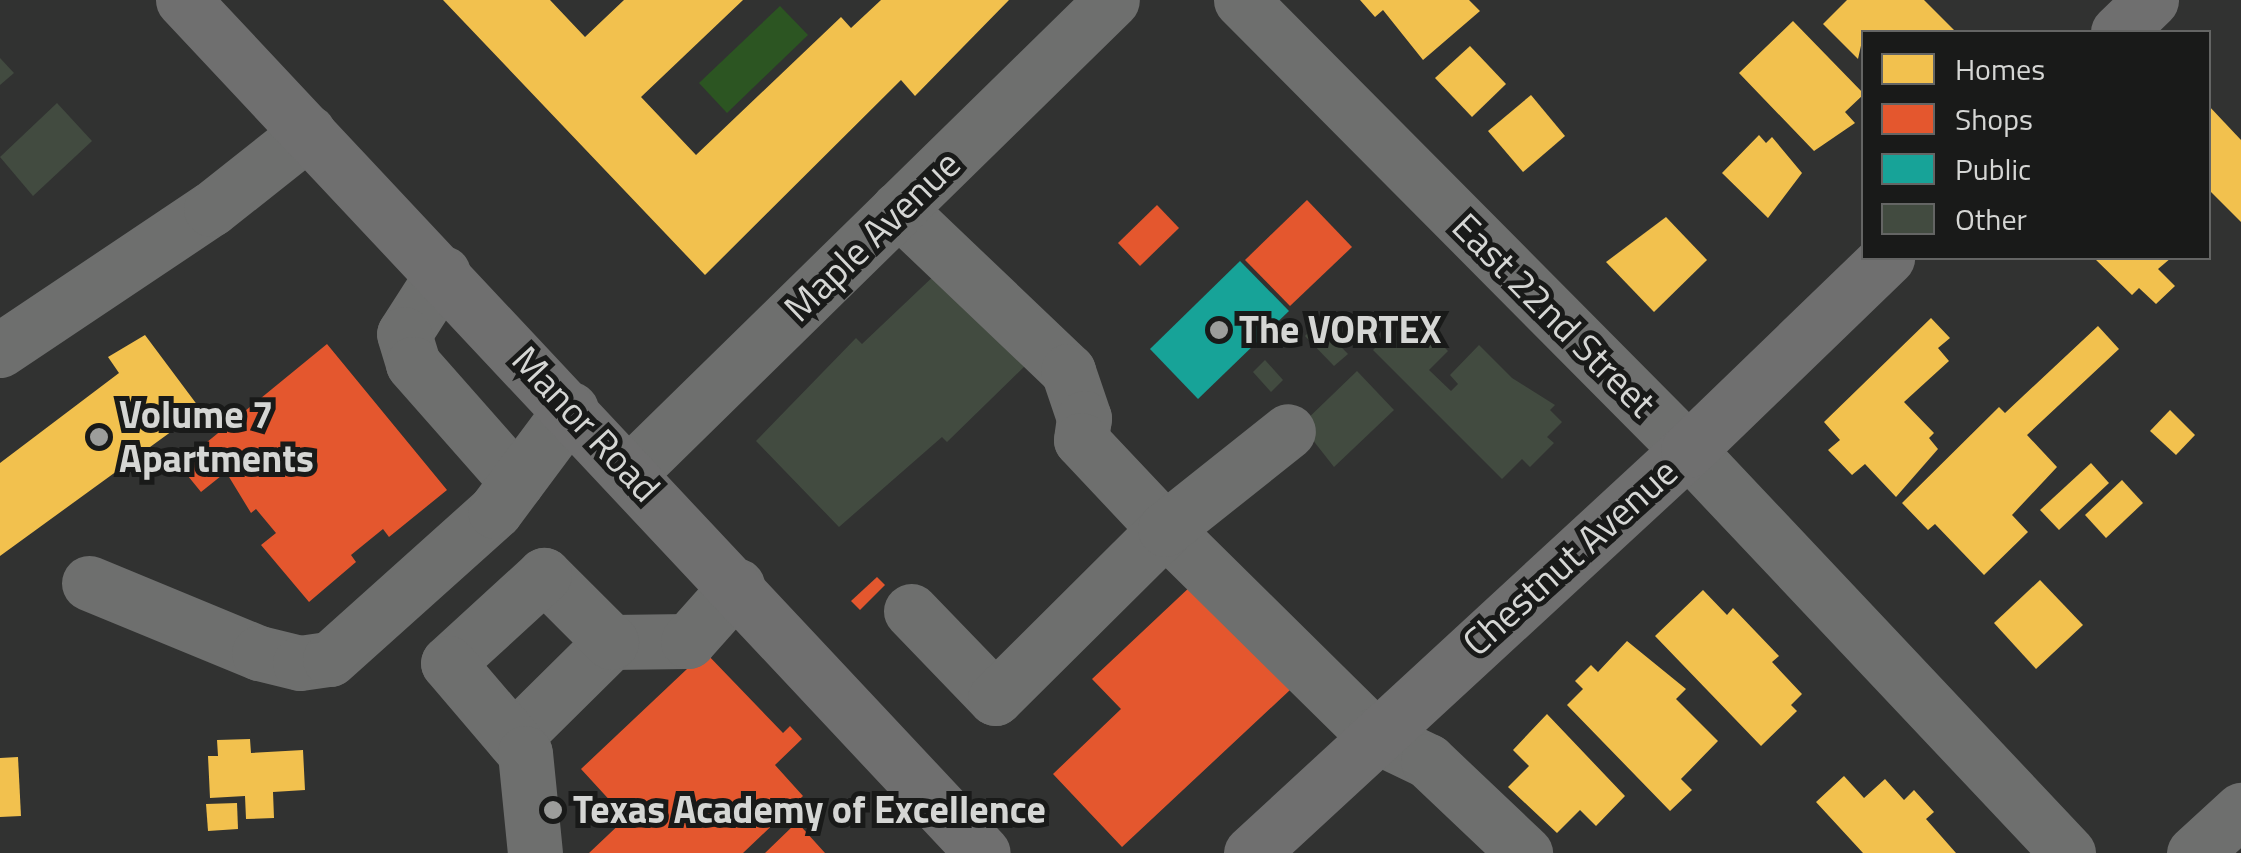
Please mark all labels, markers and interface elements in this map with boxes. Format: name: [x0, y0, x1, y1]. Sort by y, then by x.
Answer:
legend: [1861, 30, 2211, 260]
text: Homes: [1955, 46, 2045, 92]
text: Shops: [1955, 96, 2033, 142]
street label: Maple Avenue: [775, 141, 969, 331]
text: Public: [1955, 146, 2031, 192]
text: Other: [1955, 196, 2027, 242]
street label: East 22nd Street: [1443, 204, 1665, 426]
place label: The VORTEX: [1239, 307, 1441, 353]
marker: The VORTEX: [1208, 319, 1230, 341]
street label: Manor Road: [503, 337, 669, 511]
place label: Volume 7 Apartments: [119, 392, 314, 482]
marker: Volume 7 Apartments: [88, 426, 110, 448]
street label: Chestnut Avenue: [1454, 449, 1686, 665]
place label: Texas Academy of Excellence: [573, 787, 1046, 833]
marker: Texas Academy of Excellence: [542, 799, 564, 821]

